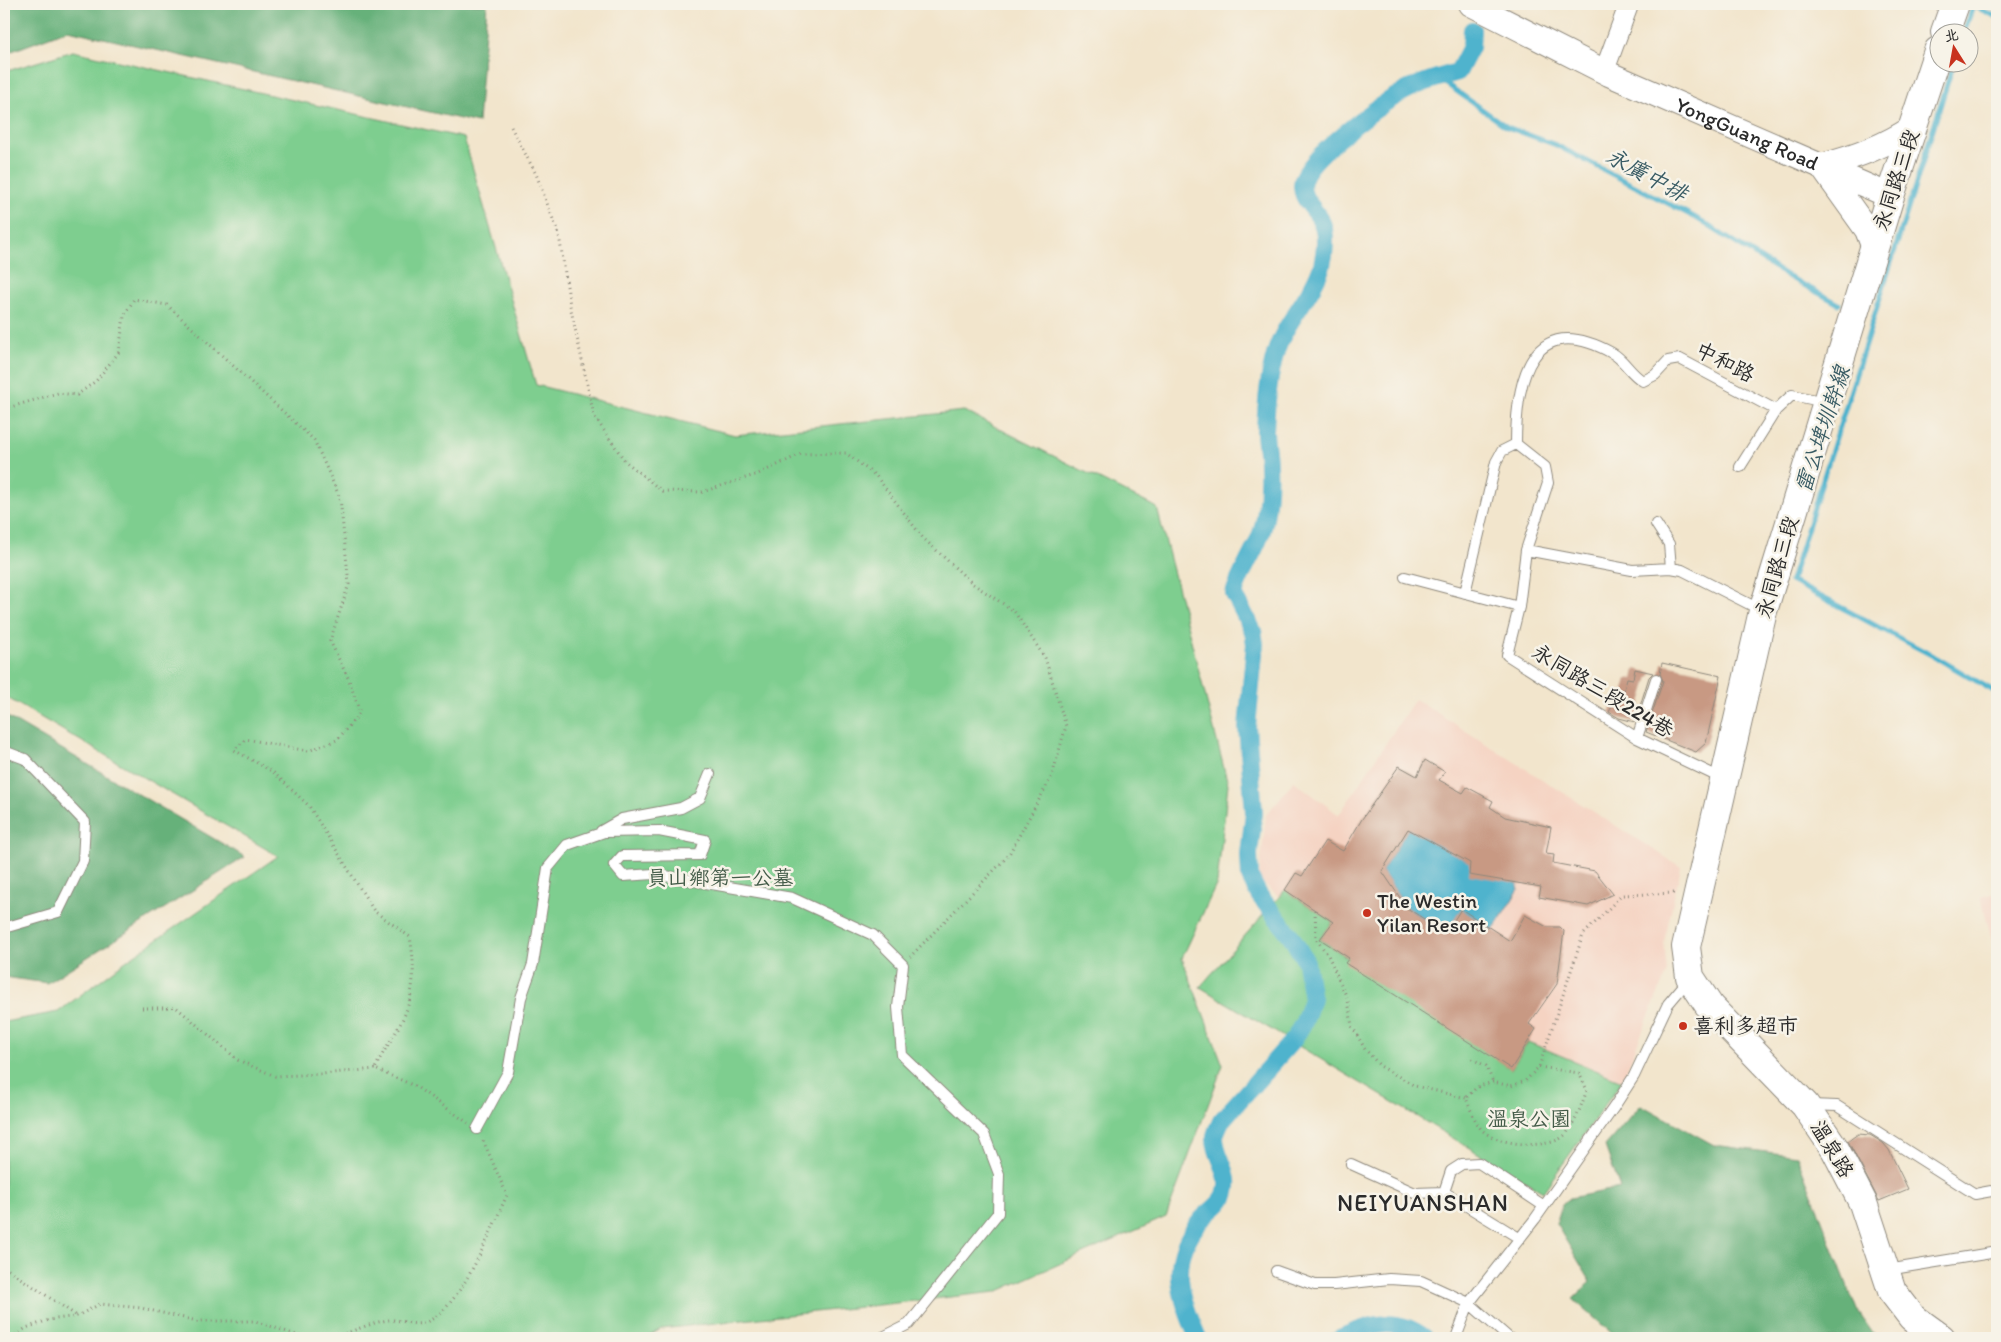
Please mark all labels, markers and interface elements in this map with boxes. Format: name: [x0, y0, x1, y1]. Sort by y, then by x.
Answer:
north arrow: [1928, 22, 1978, 72]
text: 北: [1943, 26, 1960, 45]
street label: YongGuang Road: [1672, 91, 1822, 175]
street label: 永同路三段: [1867, 126, 1924, 234]
water label: 永廣中排: [1602, 142, 1694, 208]
street label: 中和路: [1691, 336, 1759, 387]
water label: 雷公埤圳幹線: [1789, 361, 1856, 496]
street label: 永同路三段: [1750, 513, 1803, 621]
street label: 永同路三段224巷: [1528, 638, 1679, 743]
park label: 員山鄉第一公墓: [647, 865, 794, 890]
place label: The Westin Yilan Resort: [1377, 888, 1486, 937]
marker: The Westin Yilan Resort: [1361, 907, 1373, 919]
place label: 喜利多超市: [1693, 1013, 1798, 1038]
marker: 喜利多超市: [1677, 1020, 1689, 1032]
park label: 溫泉公園: [1487, 1106, 1571, 1131]
street label: 溫泉路: [1805, 1115, 1859, 1182]
district label: NEIYUANSHAN: [1337, 1188, 1509, 1217]

